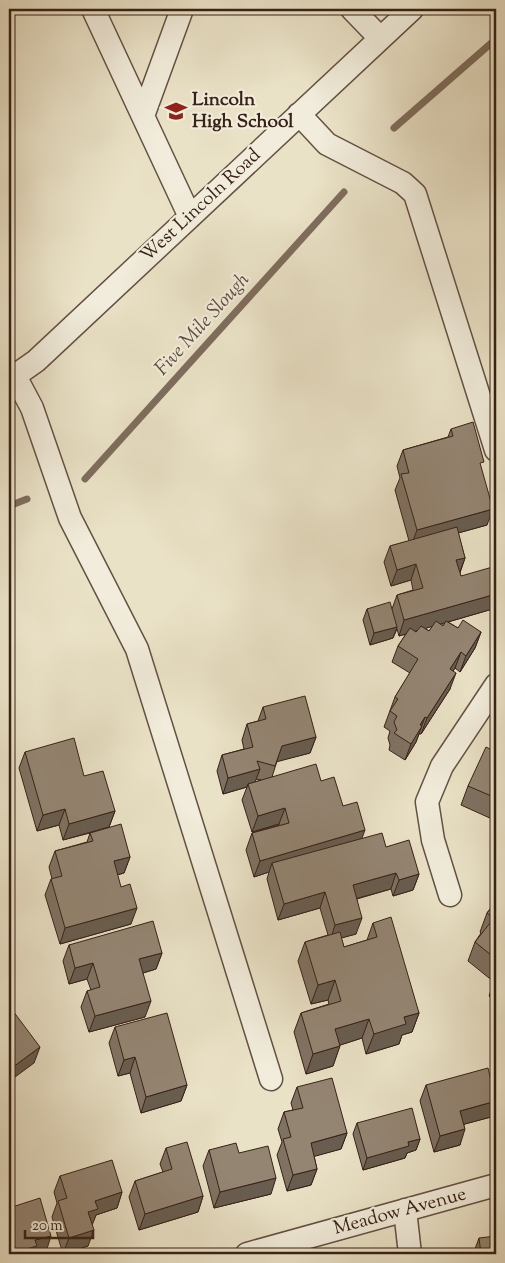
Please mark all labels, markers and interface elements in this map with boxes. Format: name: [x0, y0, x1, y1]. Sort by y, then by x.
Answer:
place label: Lincoln High School: [192, 87, 294, 136]
school or university icon: Lincoln High School: [163, 98, 189, 124]
street label: West Lincoln Road: [135, 143, 268, 269]
water label: Five Mile Slough: [149, 267, 257, 383]
street label: Meadow Avenue: [331, 1181, 470, 1243]
scale bar: [25, 1208, 92, 1240]
text: 20 m: [32, 1216, 63, 1237]

